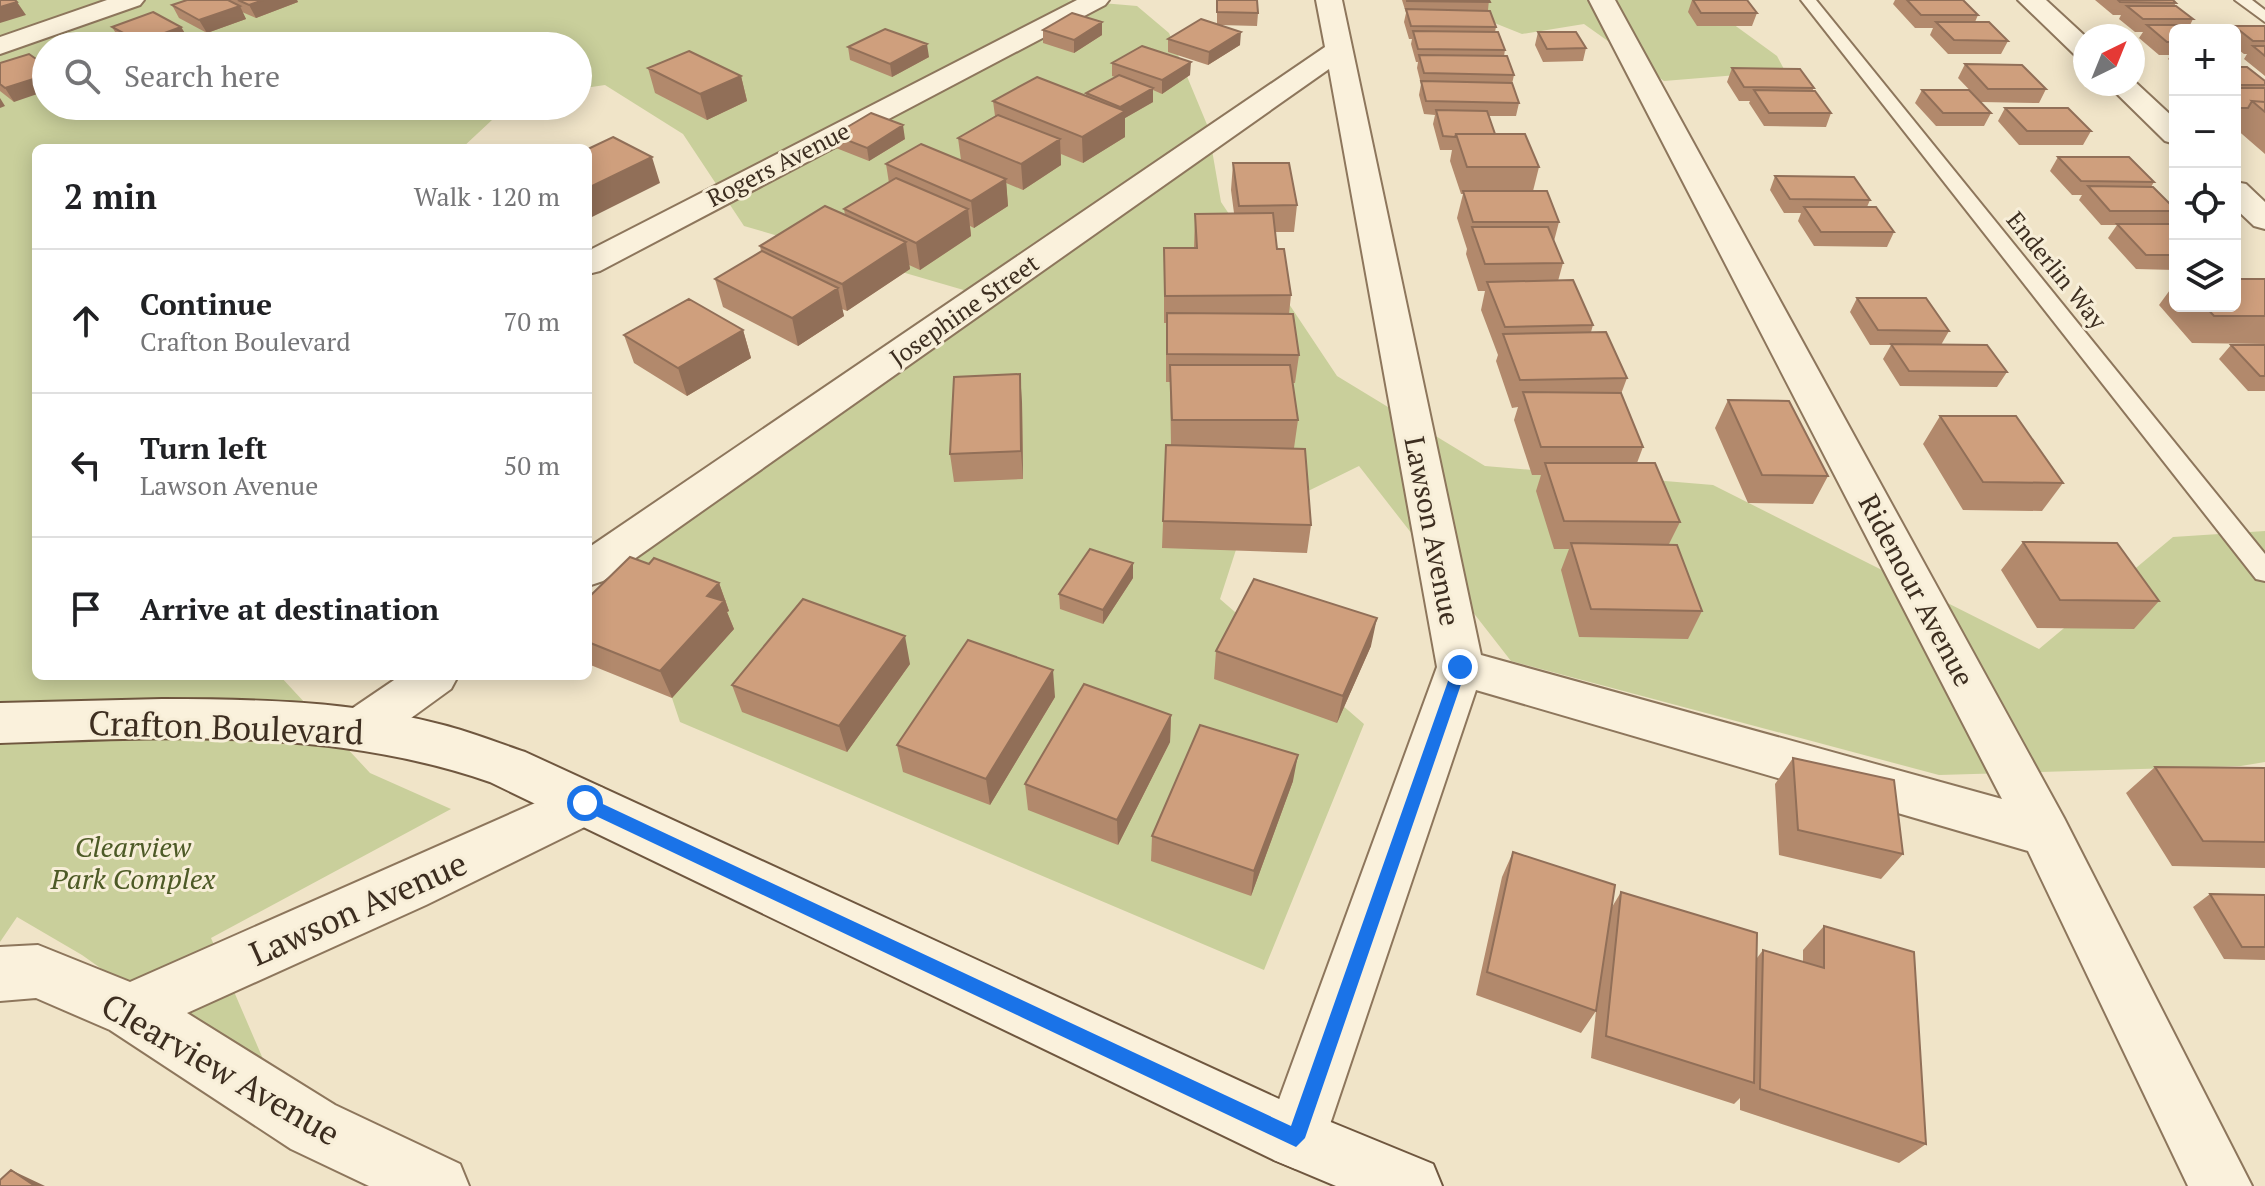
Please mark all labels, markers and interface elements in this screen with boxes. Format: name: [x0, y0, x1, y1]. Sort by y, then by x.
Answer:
north arrow: [2073, 24, 2145, 96]
map controls: [2169, 24, 2241, 312]
button: +: [2169, 24, 2241, 96]
search box: [32, 32, 592, 120]
icon: search: [60, 54, 104, 98]
text: Search here: [124, 56, 280, 96]
button: −: [2169, 96, 2241, 168]
street label: Rogers Avenue: [701, 114, 855, 214]
button: locate: [2169, 168, 2241, 240]
text: 2 min: [64, 174, 157, 219]
text: Walk · 120 m: [414, 179, 560, 213]
street label: Enderlin Way: [2000, 205, 2115, 336]
button: layers: [2169, 240, 2241, 312]
street label: Josephine Street: [883, 247, 1045, 373]
text: Continue: [140, 284, 272, 324]
icon: ahead: [64, 299, 108, 343]
text: 70 m: [504, 304, 560, 338]
text: Crafton Boulevard: [140, 324, 351, 358]
text: Turn left: [140, 428, 267, 468]
street label: Lawson Avenue: [1397, 433, 1469, 629]
icon: left: [64, 443, 108, 487]
text: 50 m: [504, 448, 560, 482]
text: Lawson Avenue: [140, 468, 318, 502]
street label: Ridenour Avenue: [1851, 487, 1983, 693]
icon: arrive: [64, 587, 108, 631]
text: Arrive at destination: [140, 589, 439, 629]
route end: [1442, 649, 1478, 685]
street label: Crafton Boulevard: [88, 700, 365, 754]
route start: [567, 785, 603, 821]
park label: Clearview Park Complex: [50, 828, 216, 897]
street label: Lawson Avenue: [242, 840, 474, 976]
street label: Clearview Avenue: [94, 982, 348, 1156]

